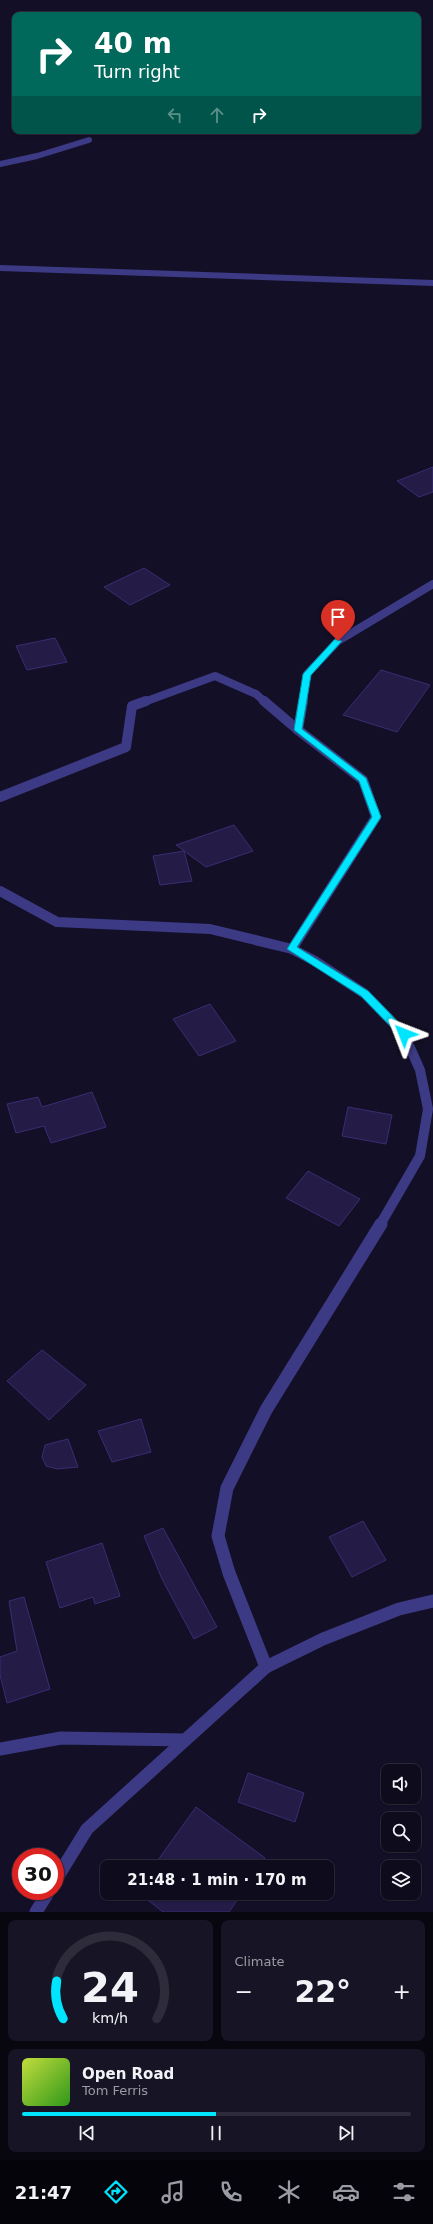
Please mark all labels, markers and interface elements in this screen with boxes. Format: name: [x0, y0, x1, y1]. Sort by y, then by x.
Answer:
text: 40 m: [94, 27, 172, 60]
icon: right: [28, 28, 80, 80]
text: Turn right: [94, 61, 180, 82]
icon: left: [164, 104, 186, 126]
icon: ahead: [206, 104, 228, 126]
icon: right: [248, 104, 270, 126]
pin: [321, 600, 355, 641]
icon: arrive: [327, 606, 349, 628]
position arrow: [383, 1013, 425, 1055]
map controls: [381, 1764, 421, 1900]
button: sound: [381, 1764, 421, 1804]
button: search: [381, 1812, 421, 1852]
speed limit sign: 30: [12, 1848, 64, 1900]
button: layers: [381, 1860, 421, 1900]
text: 21:48 · 1 min · 170 m: [127, 1871, 307, 1889]
text: Climate: [235, 1954, 285, 1969]
text: 24: [81, 1962, 139, 2011]
text: 22°: [294, 1974, 351, 2009]
text: −: [235, 1979, 253, 2004]
text: +: [393, 1979, 411, 2004]
text: km/h: [92, 2009, 128, 2025]
text: Open Road: [82, 2065, 174, 2083]
text: Tom Ferris: [82, 2083, 148, 2098]
icon: previous: [76, 2122, 98, 2144]
icon: pause: [205, 2122, 227, 2144]
icon: next: [335, 2122, 357, 2144]
icon: directions: [102, 2178, 130, 2206]
icon: music: [159, 2178, 187, 2206]
icon: phone: [217, 2178, 245, 2206]
icon: climate: [275, 2178, 303, 2206]
icon: car: [332, 2178, 360, 2206]
icon: filters: [390, 2178, 418, 2206]
text: 21:47: [15, 2182, 72, 2203]

